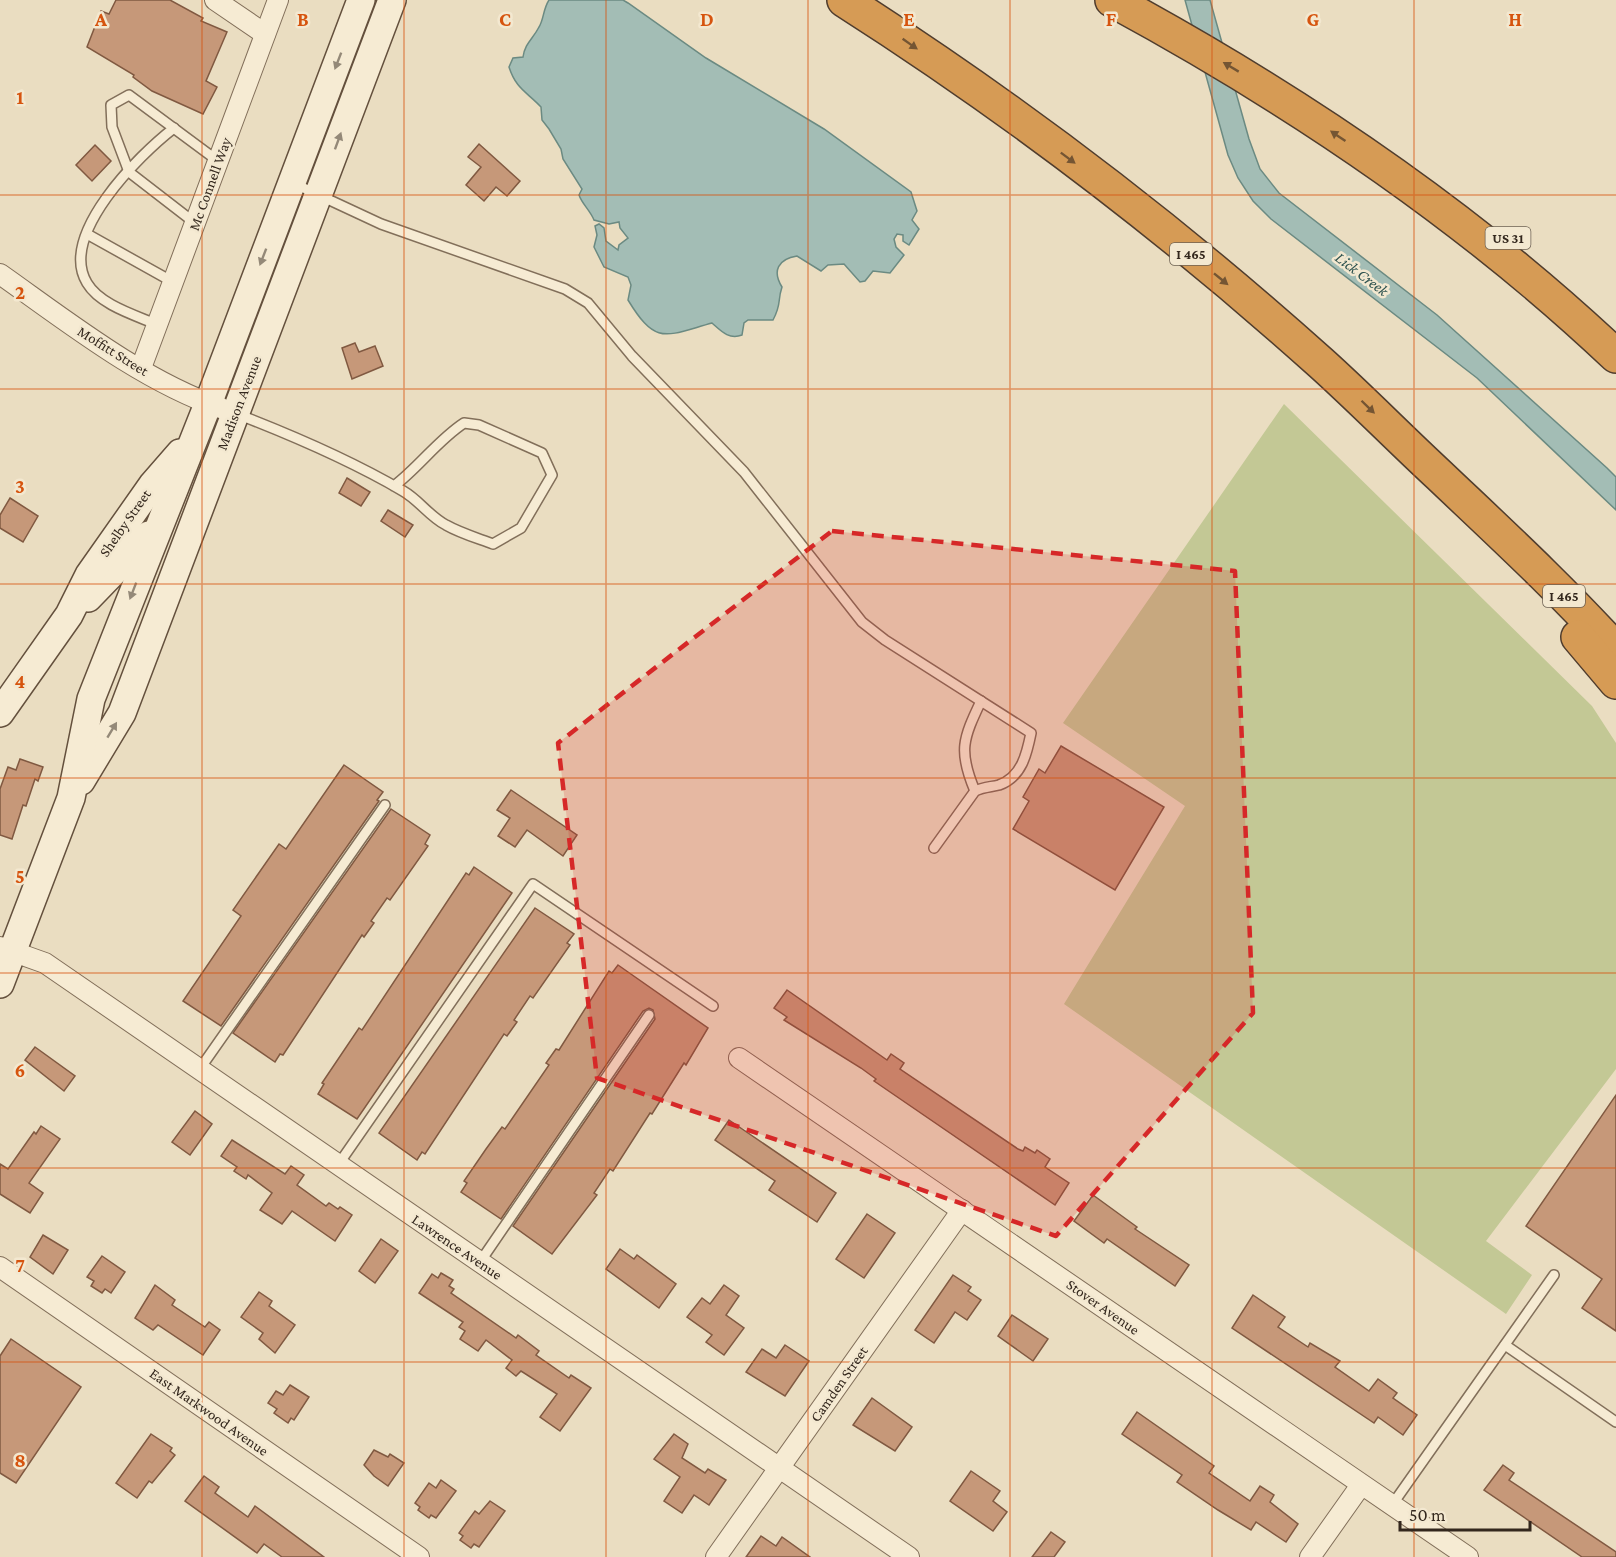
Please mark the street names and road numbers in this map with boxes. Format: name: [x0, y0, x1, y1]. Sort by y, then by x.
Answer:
street label: Mc Connell Way: [186, 135, 235, 233]
road number: US 31: [1486, 227, 1530, 249]
road number: I 465: [1170, 243, 1212, 265]
street label: Moffitt Street: [75, 323, 152, 380]
street label: Madison Avenue: [214, 353, 264, 452]
street label: Shelby Street: [96, 486, 155, 560]
road number: I 465: [1543, 585, 1585, 607]
street label: Lawrence Avenue: [409, 1211, 505, 1283]
street label: Stover Avenue: [1064, 1276, 1143, 1338]
street label: Camden Street: [807, 1342, 871, 1425]
street label: East Markwood Avenue: [147, 1365, 272, 1459]

